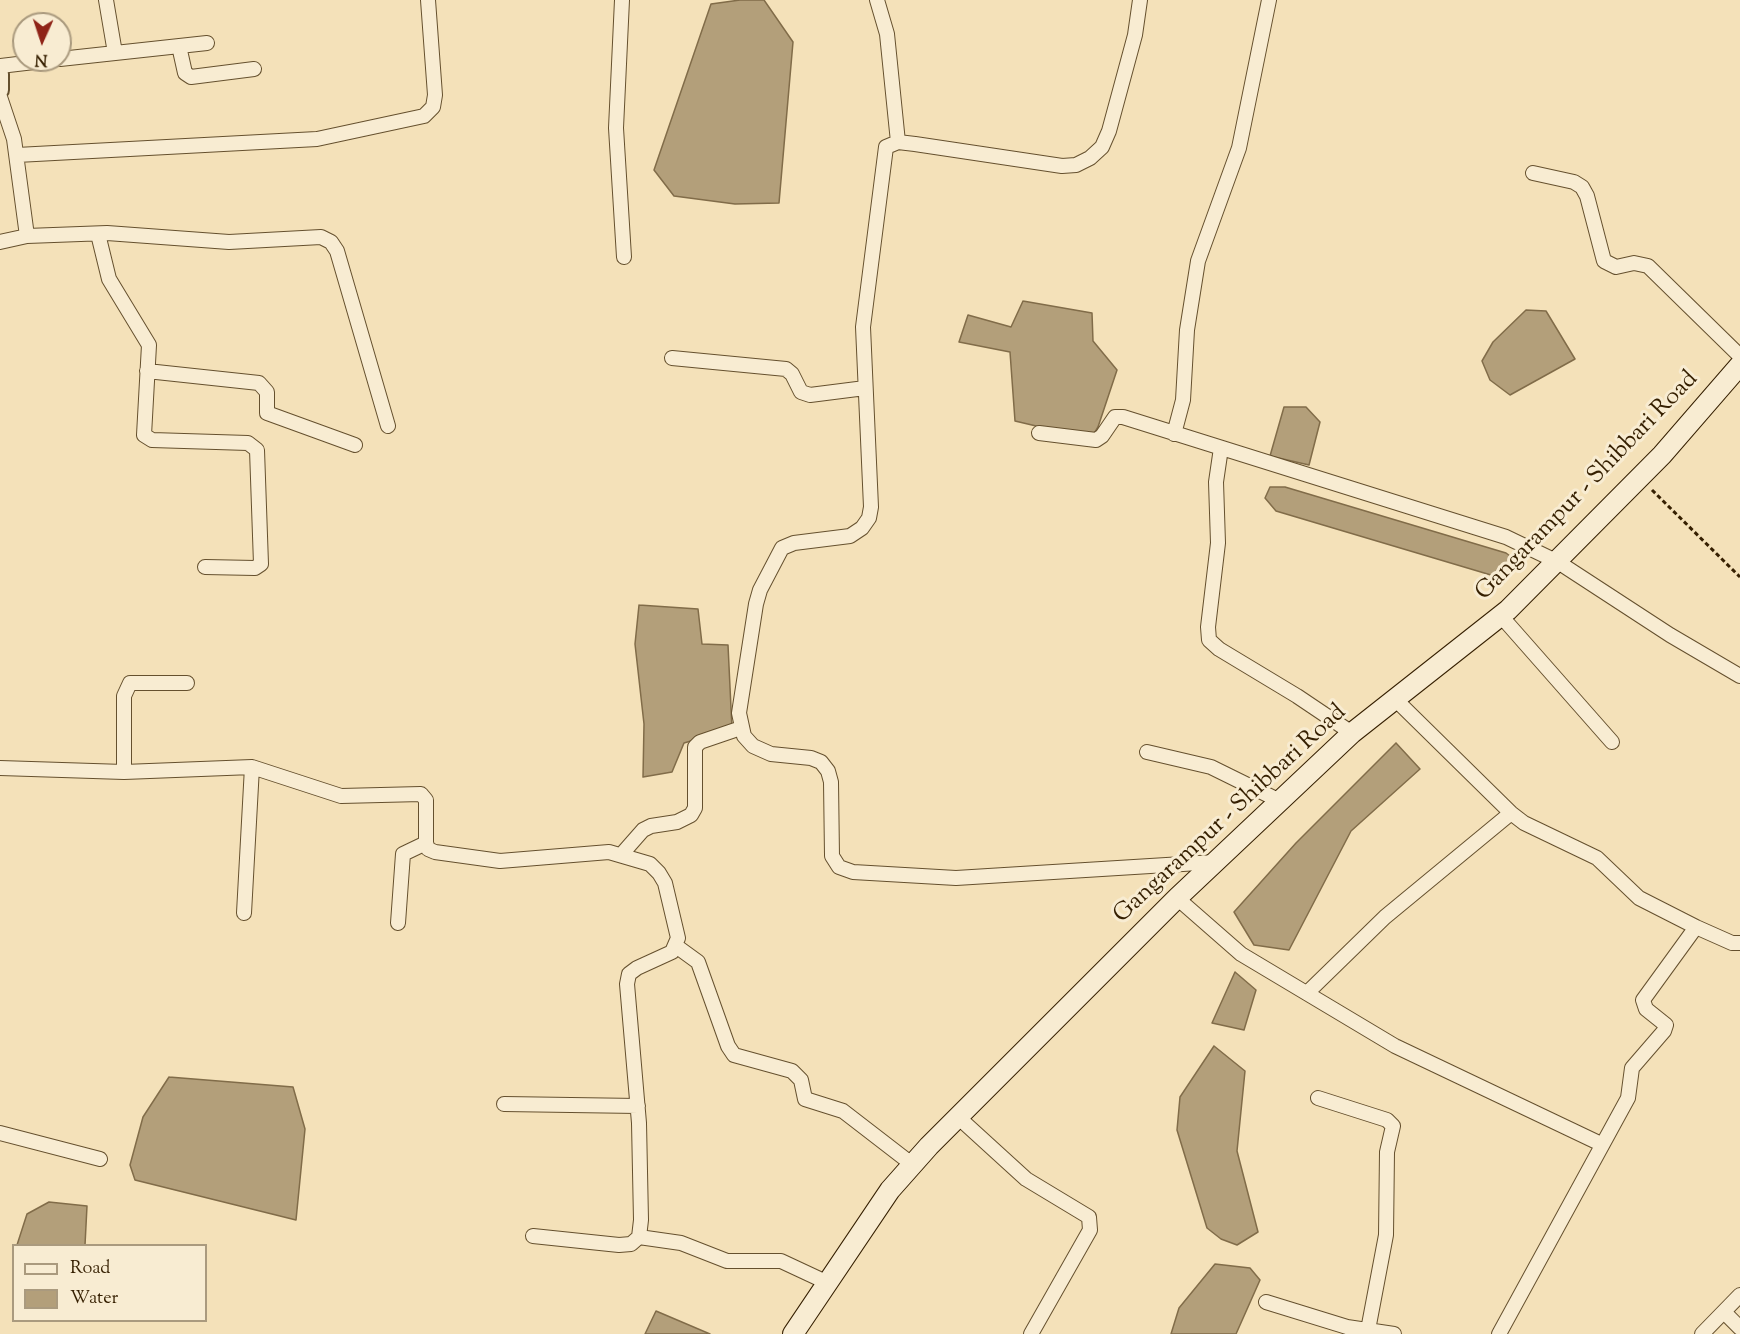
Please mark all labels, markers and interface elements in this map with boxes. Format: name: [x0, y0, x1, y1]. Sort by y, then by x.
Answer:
north arrow: [12, 12, 72, 72]
text: N: [34, 47, 48, 70]
street label: Gangarampur - Shibbari Road: [1471, 366, 1705, 608]
street label: Gangarampur - Shibbari Road: [1109, 699, 1353, 931]
legend: [12, 1244, 207, 1322]
text: Road: [70, 1256, 110, 1282]
text: Water: [70, 1286, 118, 1312]

